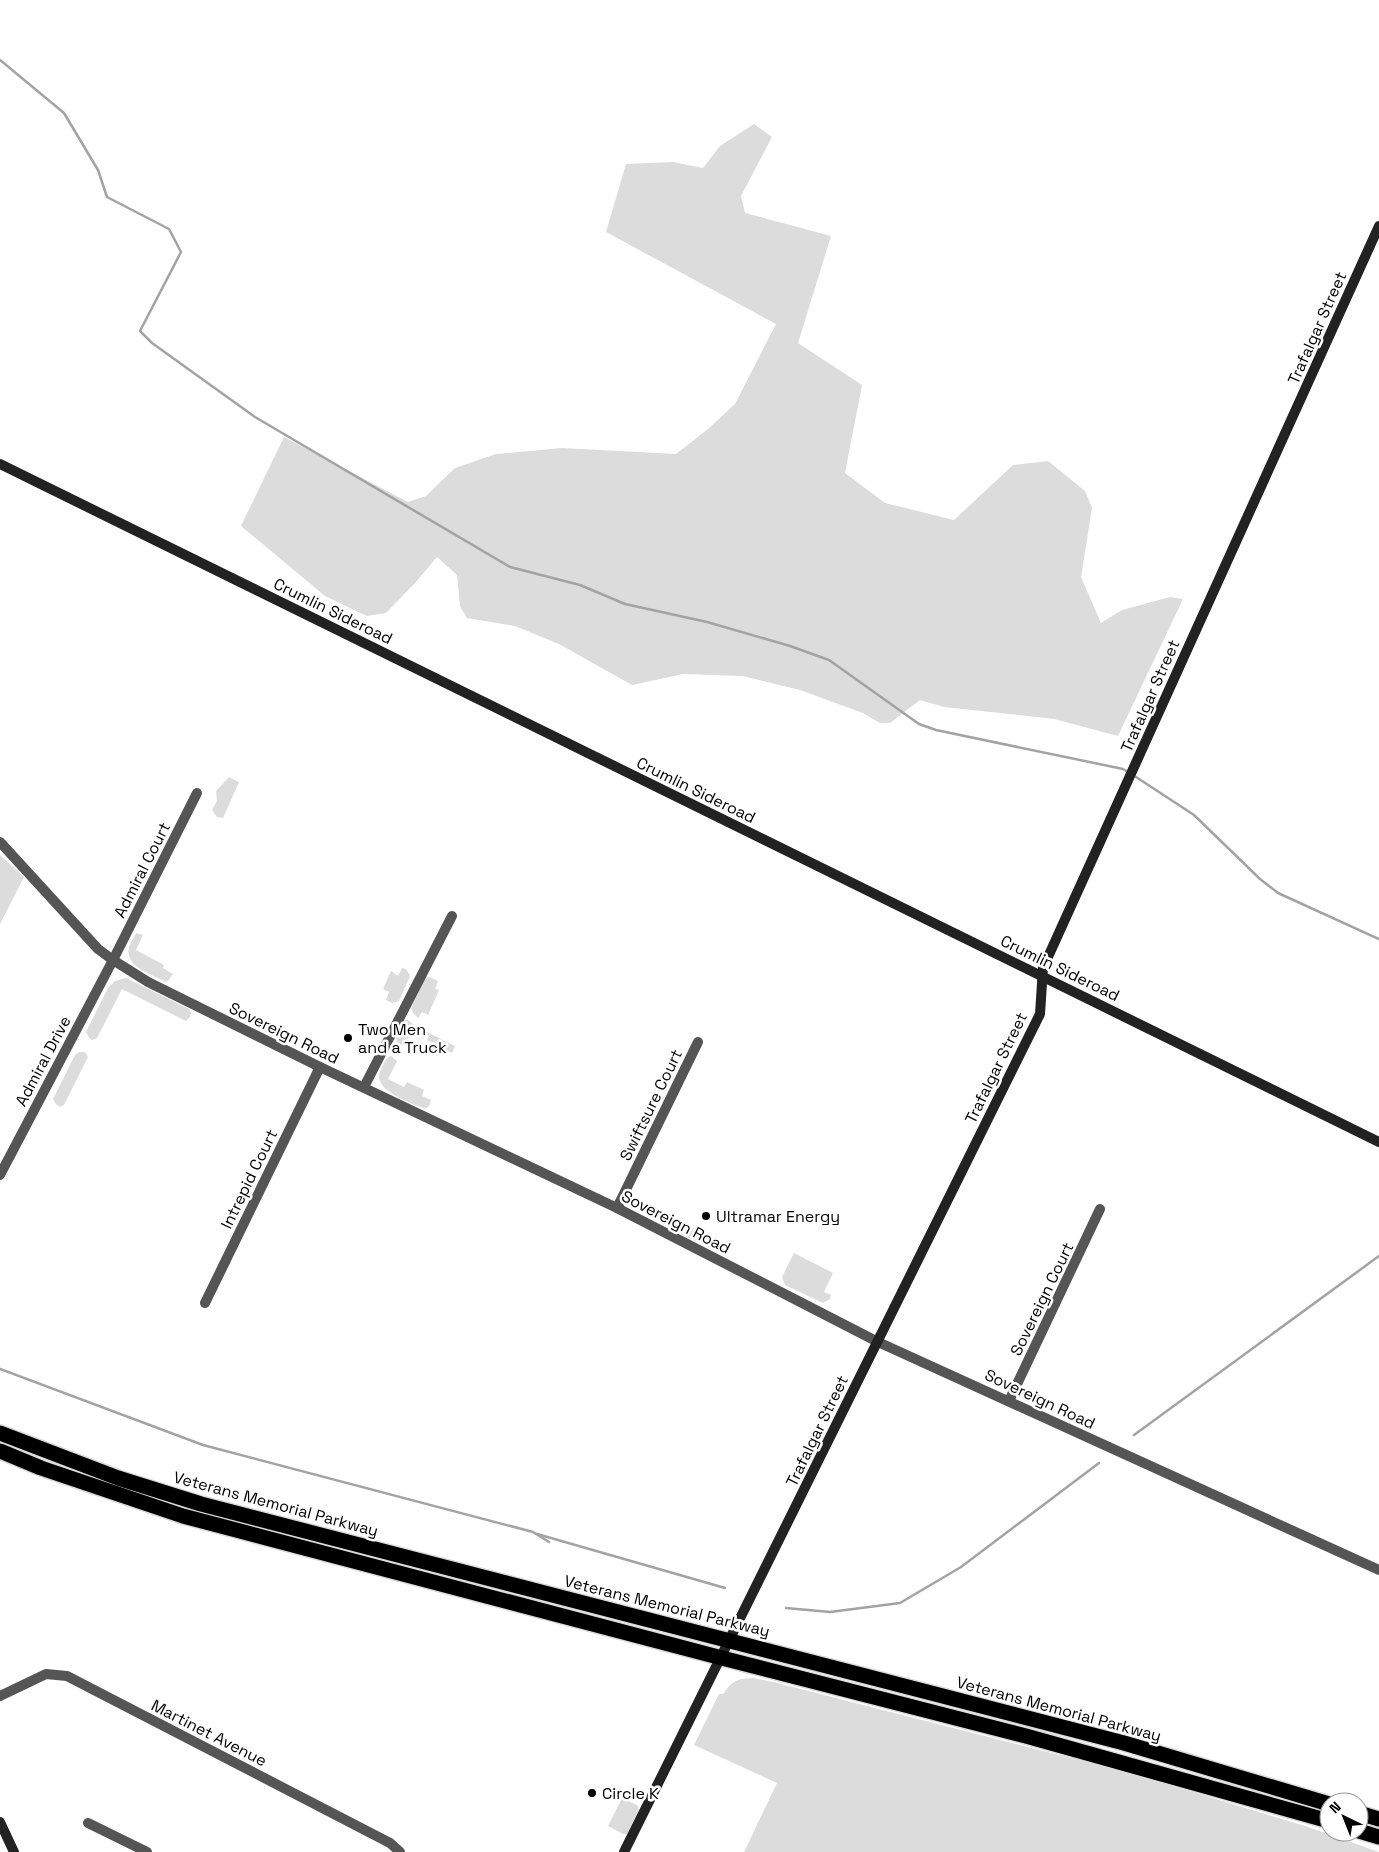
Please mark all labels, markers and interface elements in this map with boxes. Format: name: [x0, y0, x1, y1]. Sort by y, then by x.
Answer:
street label: Trafalgar Street: [1283, 268, 1351, 388]
street label: Crumlin Sideroad: [270, 573, 396, 649]
street label: Trafalgar Street: [1116, 636, 1184, 756]
street label: Crumlin Sideroad: [633, 752, 759, 828]
street label: Admiral Court: [109, 819, 175, 921]
street label: Crumlin Sideroad: [997, 930, 1123, 1006]
street label: Sovereign Road: [226, 997, 342, 1069]
street label: Trafalgar Street: [960, 1009, 1032, 1127]
street label: Admiral Drive: [10, 1012, 76, 1110]
place label: Two Men and a Truck: [358, 1019, 447, 1058]
marker: Two Men and a Truck: [342, 1032, 354, 1044]
street label: Swiftsure Court: [615, 1046, 687, 1164]
street label: Intrepid Court: [216, 1126, 282, 1232]
street label: Sovereign Road: [618, 1185, 734, 1259]
place label: Ultramar Energy: [716, 1206, 840, 1227]
marker: Ultramar Energy: [700, 1210, 712, 1222]
street label: Sovereign Court: [1005, 1239, 1079, 1359]
street label: Sovereign Road: [981, 1364, 1099, 1434]
street label: Trafalgar Street: [781, 1372, 853, 1490]
street label: Veterans Memorial Parkway: [171, 1467, 381, 1541]
street label: Veterans Memorial Parkway: [562, 1570, 772, 1642]
street label: Veterans Memorial Parkway: [954, 1672, 1164, 1746]
street label: Martinet Avenue: [148, 1695, 270, 1771]
place label: Circle K: [602, 1783, 659, 1804]
marker: Circle K: [586, 1787, 598, 1799]
north arrow: [1319, 1792, 1369, 1842]
text: N: [1326, 1798, 1345, 1817]

